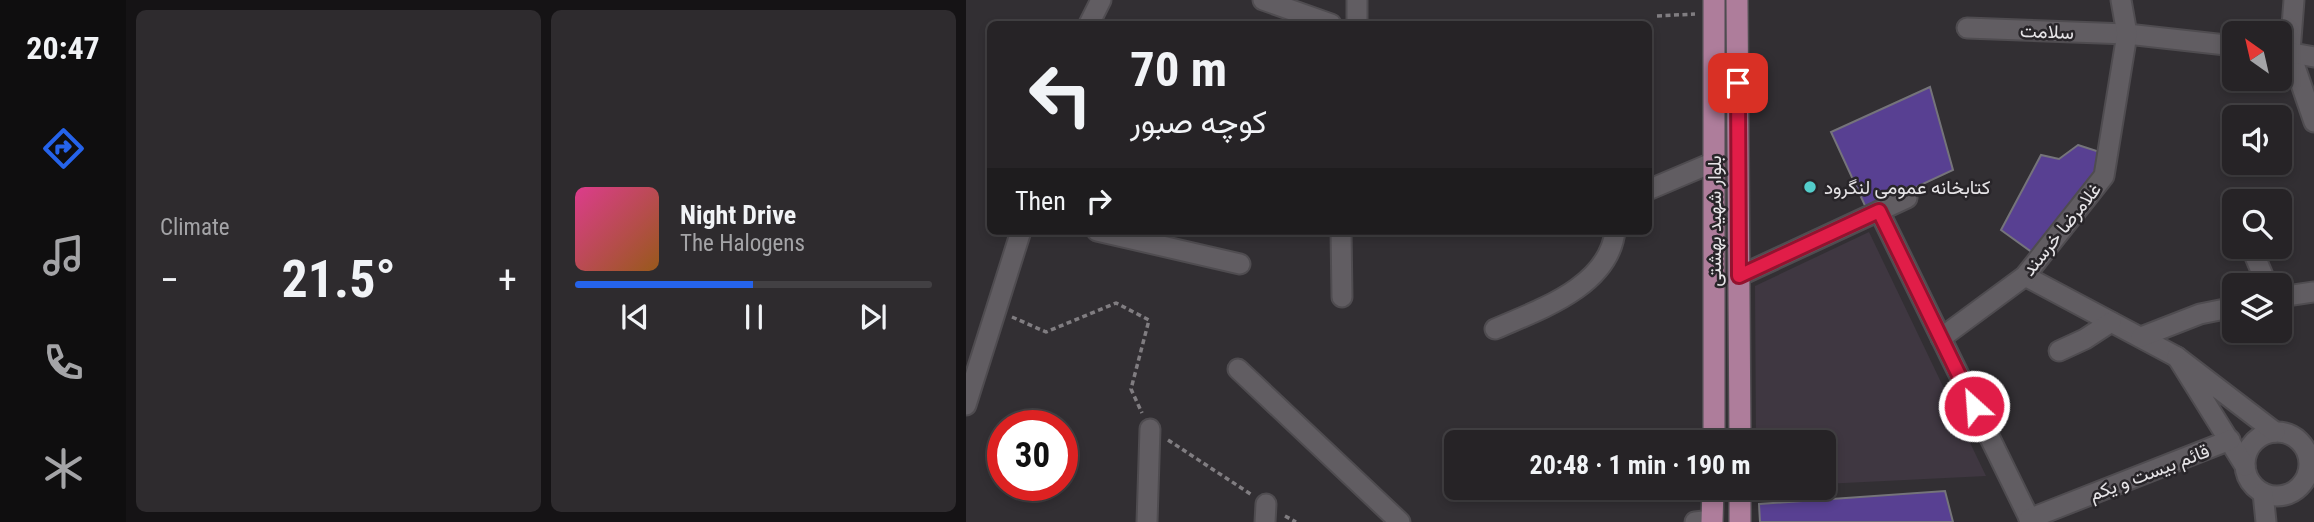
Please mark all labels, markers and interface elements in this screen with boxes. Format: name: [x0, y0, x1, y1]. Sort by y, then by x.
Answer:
street label: سلامت: [2019, 19, 2074, 44]
north arrow: [2222, 21, 2292, 91]
map controls: [2222, 21, 2292, 343]
text: 20:47: [26, 29, 100, 67]
text: 70 m: [1130, 41, 1227, 98]
icon: left: [1015, 49, 1106, 140]
pin: [1708, 53, 1768, 113]
icon: arrive: [1719, 64, 1757, 102]
text: کوچه صبور: [1130, 103, 1267, 141]
button: sound: [2222, 105, 2292, 175]
icon: directions: [39, 124, 88, 173]
street label: بلوار شهید بهشتی: [1703, 155, 1726, 287]
place label: کتابخانه عمومی لنگرود: [1824, 176, 1990, 199]
street label: غلامرضا خرسند: [2017, 178, 2106, 280]
marker: کتابخانه عمومی لنگرود: [1802, 179, 1818, 195]
icon: right: [1080, 182, 1118, 220]
text: Then: [1015, 186, 1066, 216]
button: search: [2222, 189, 2292, 259]
text: Night Drive: [680, 200, 796, 230]
text: Climate: [160, 214, 230, 241]
text: The Halogens: [680, 230, 805, 257]
icon: music: [39, 231, 88, 280]
text: 21.5°: [281, 249, 396, 310]
text: −: [160, 258, 179, 302]
text: +: [498, 258, 517, 302]
button: layers: [2222, 273, 2292, 343]
icon: previous: [616, 298, 654, 336]
icon: pause: [735, 298, 773, 336]
icon: next: [854, 298, 892, 336]
icon: phone: [39, 338, 88, 387]
position arrow: [1937, 369, 2011, 443]
speed limit sign: 30: [987, 410, 1078, 501]
street label: قائم بیست و یکم: [2086, 439, 2213, 507]
icon: climate: [39, 444, 88, 493]
text: 20:48 · 1 min · 190 m: [1530, 450, 1750, 480]

